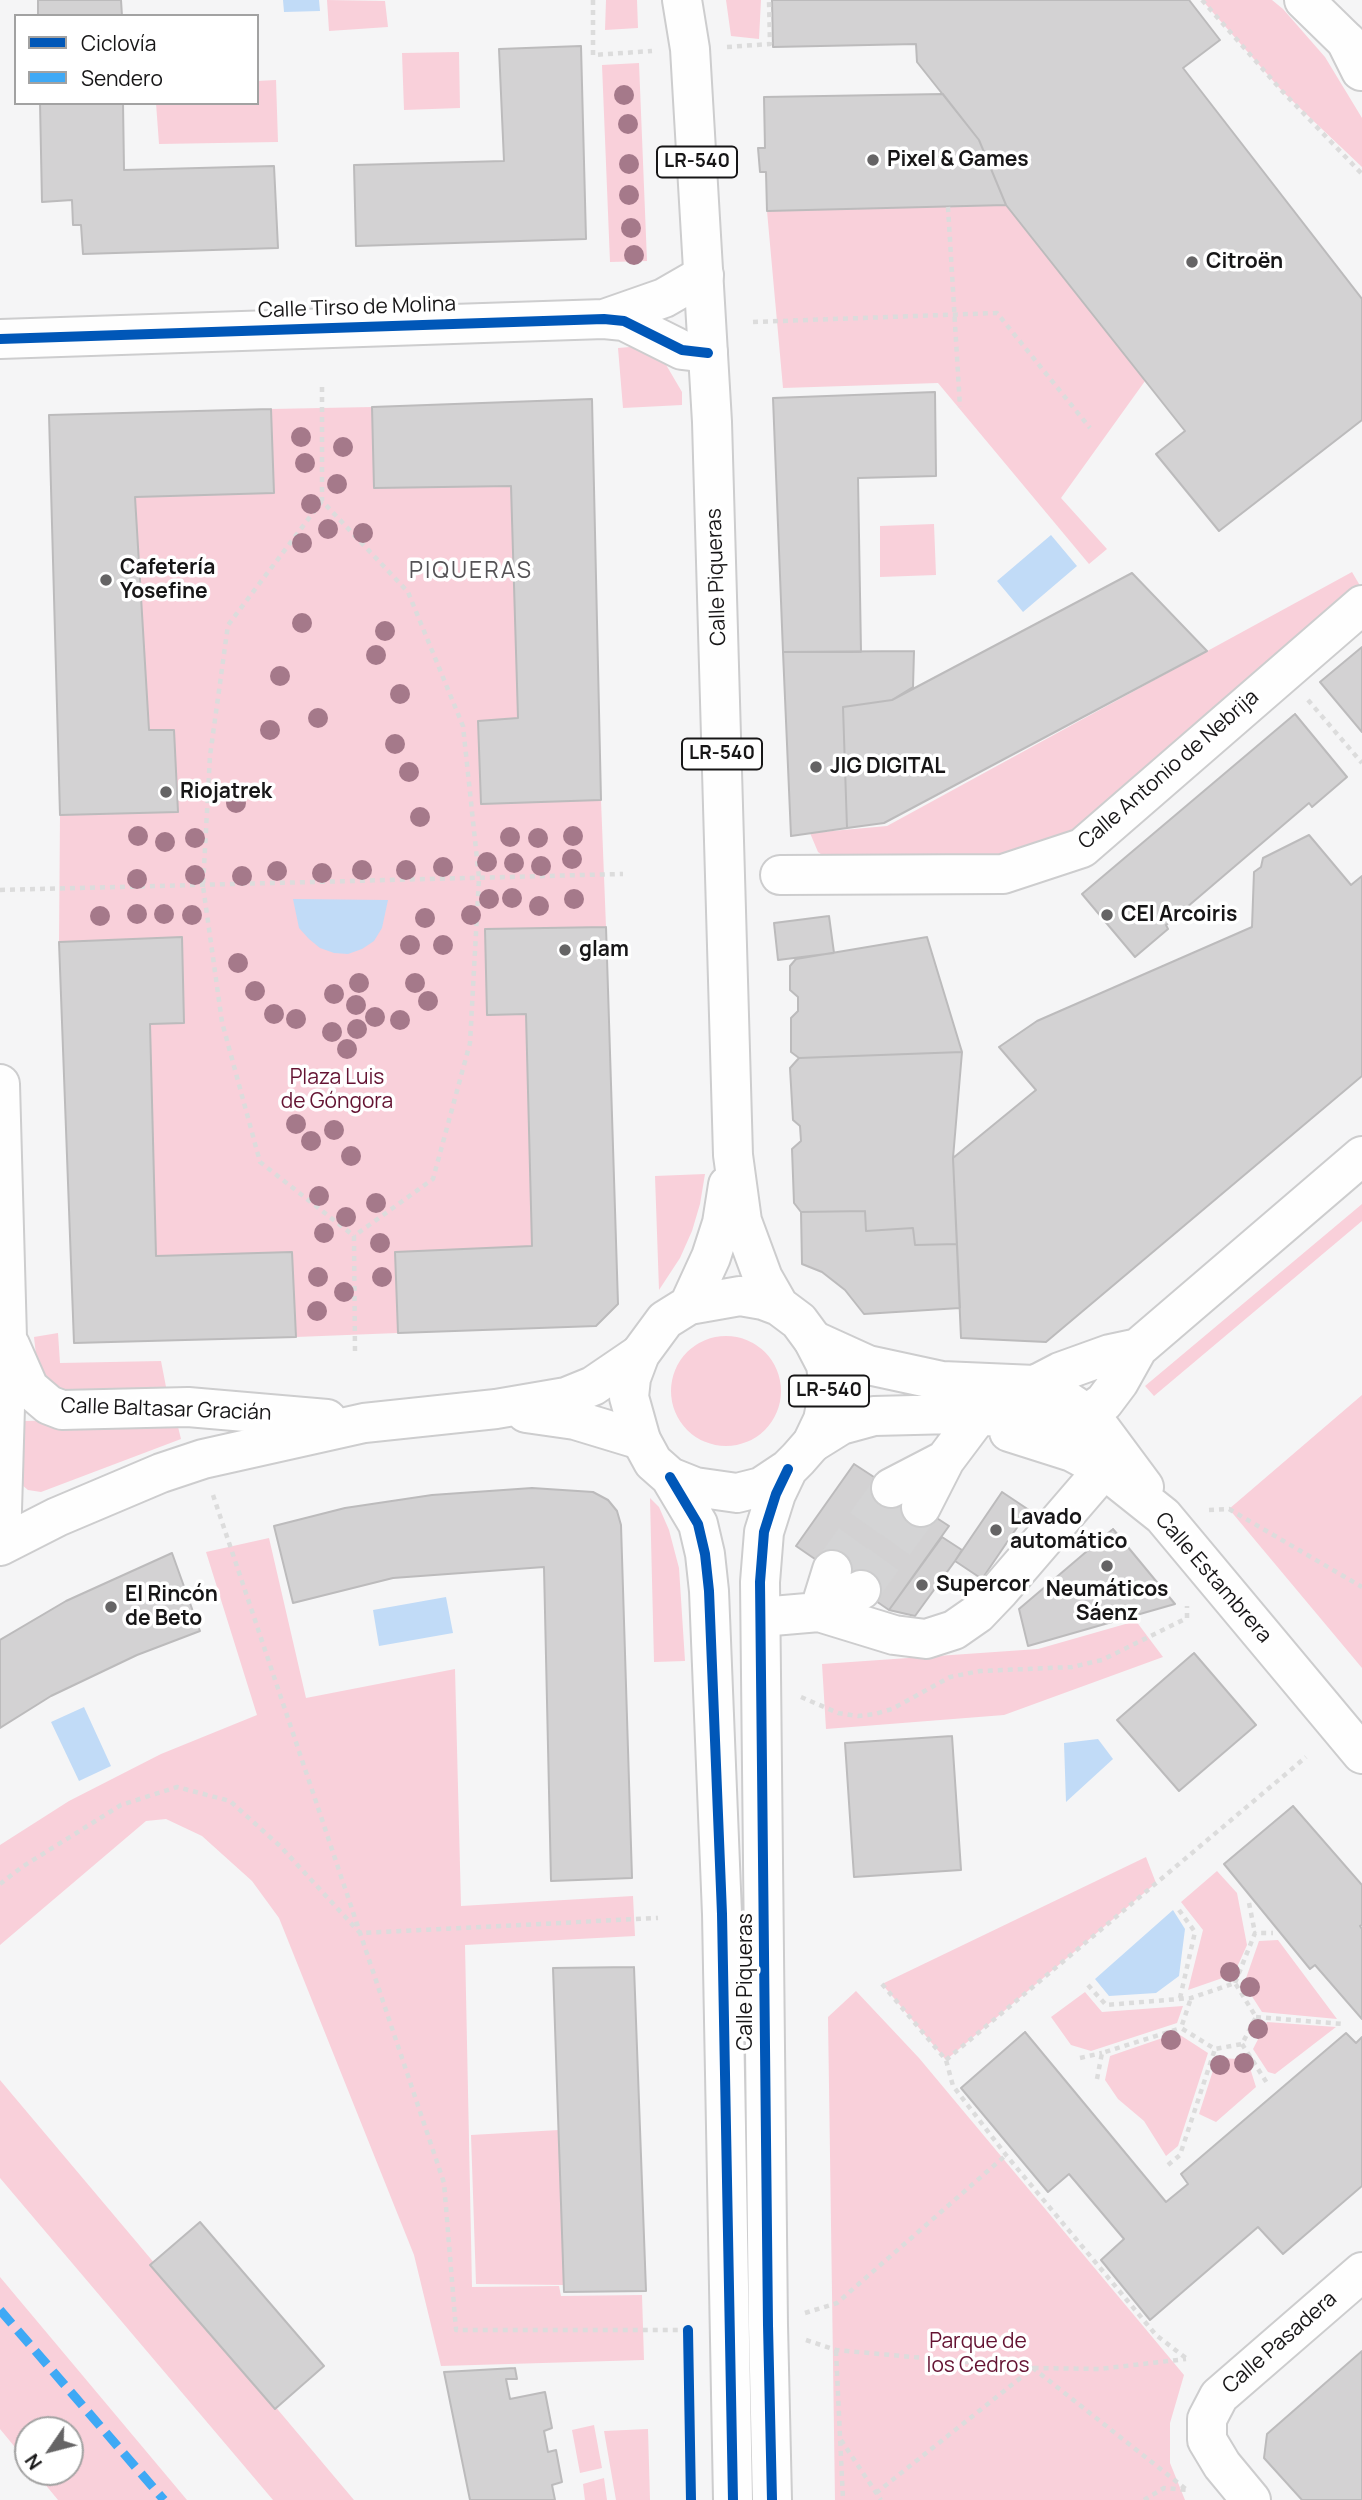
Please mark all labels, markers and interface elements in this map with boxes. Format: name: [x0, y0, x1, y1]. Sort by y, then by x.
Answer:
legend: [14, 14, 259, 105]
text: Ciclovía: [81, 29, 156, 57]
text: Sendero: [81, 64, 163, 92]
road number: LR-540: [657, 146, 737, 178]
place label: Pixel & Games: [887, 147, 1029, 173]
marker: Pixel & Games: [865, 152, 881, 168]
place label: Citroën: [1206, 249, 1283, 275]
marker: Citroën: [1184, 254, 1200, 270]
street label: Calle Tirso de Molina: [258, 292, 456, 324]
street label: Calle Piqueras: [702, 508, 732, 646]
place label: Cafetería Yosefine: [120, 555, 215, 605]
district label: PIQUERAS: [410, 558, 532, 586]
marker: Cafetería Yosefine: [98, 572, 114, 588]
street label: Calle Antonio de Nebrija: [1074, 685, 1264, 855]
road number: LR-540: [682, 738, 762, 769]
place label: JIG DIGITAL: [830, 754, 945, 780]
marker: JIG DIGITAL: [808, 759, 824, 775]
place label: Riojatrek: [180, 779, 272, 805]
marker: Riojatrek: [158, 784, 174, 800]
place label: CEI Arcoiris: [1121, 902, 1237, 928]
marker: CEI Arcoiris: [1099, 907, 1115, 923]
place label: glam: [579, 937, 629, 963]
marker: glam: [557, 942, 573, 958]
park label: Plaza Luis de Góngora: [281, 1065, 393, 1115]
road number: LR-540: [789, 1376, 869, 1406]
street label: Calle Baltasar Gracián: [60, 1394, 272, 1426]
place label: Lavado automático: [1010, 1505, 1127, 1555]
street label: Calle Estambrera: [1149, 1508, 1277, 1648]
marker: Lavado automático: [988, 1522, 1004, 1538]
marker: Neumáticos Sáenz: [1099, 1558, 1115, 1574]
place label: Supercor: [936, 1572, 1030, 1598]
marker: Supercor: [914, 1577, 930, 1593]
place label: Neumáticos Sáenz: [1046, 1577, 1168, 1627]
place label: El Rincón de Beto: [125, 1582, 218, 1632]
marker: El Rincón de Beto: [103, 1599, 119, 1615]
street label: Calle Piqueras: [733, 1913, 759, 2051]
street label: Calle Pasadera: [1218, 2287, 1342, 2399]
park label: Parque de los Cedros: [927, 2329, 1029, 2379]
north arrow: [14, 2416, 84, 2486]
text: N: [19, 2449, 48, 2475]

